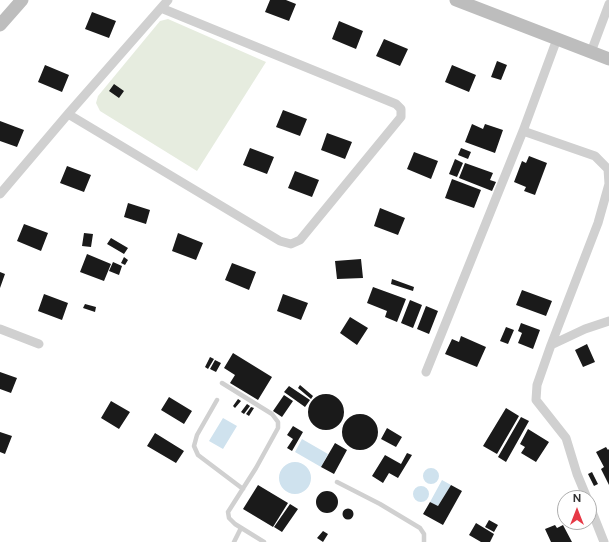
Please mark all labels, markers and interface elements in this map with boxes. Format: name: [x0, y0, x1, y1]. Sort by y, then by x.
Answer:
north arrow: [557, 490, 597, 530]
text: N: [573, 492, 581, 505]

